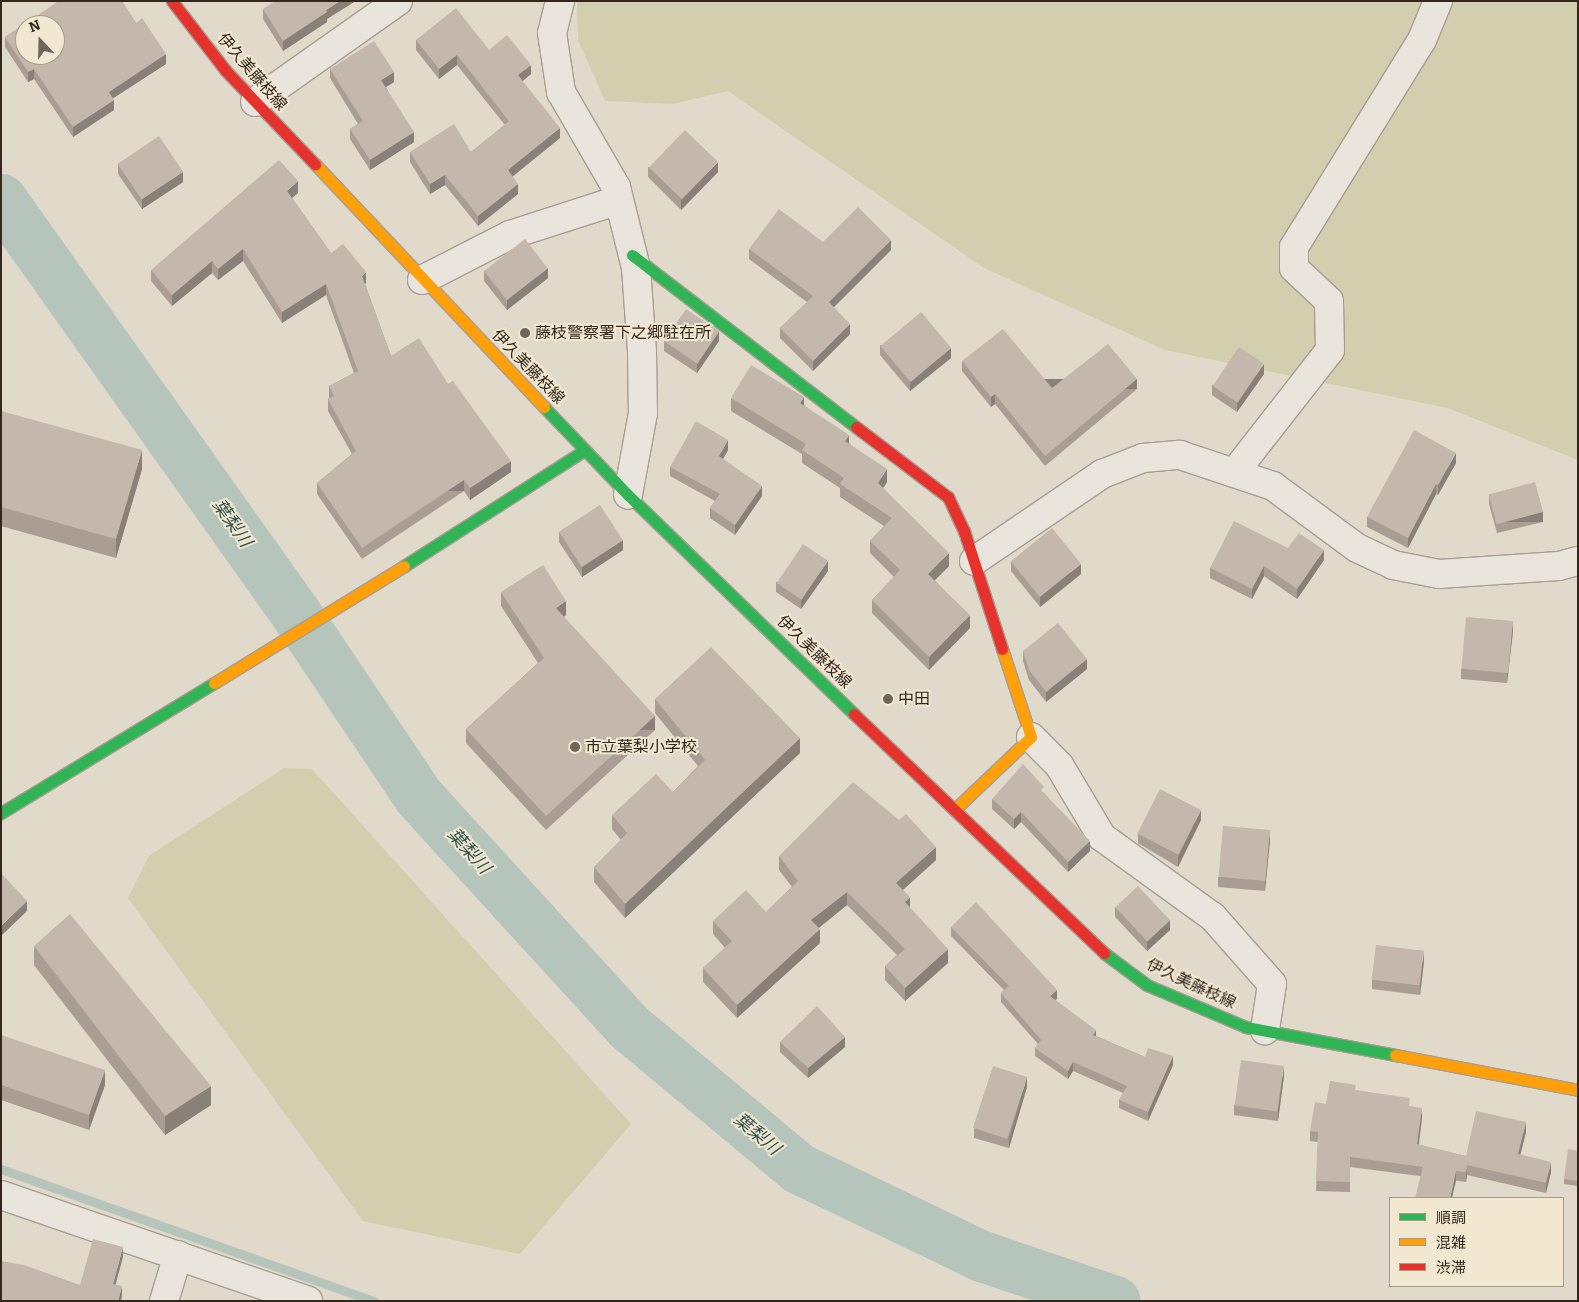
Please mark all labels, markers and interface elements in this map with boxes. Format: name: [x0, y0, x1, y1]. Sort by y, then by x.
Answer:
north arrow: [15, 15, 65, 65]
text: N: [27, 17, 43, 36]
street label: 伊久美藤枝線: [213, 29, 291, 115]
place label: 藤枝警察署下之郷駐在所: [535, 323, 711, 343]
street label: 伊久美藤枝線: [488, 326, 568, 408]
marker: 藤枝警察署下之郷駐在所: [519, 327, 531, 339]
water label: 葉梨川: [208, 495, 256, 551]
street label: 伊久美藤枝線: [773, 612, 855, 692]
place label: 中田: [898, 689, 930, 709]
marker: 中田: [882, 693, 894, 705]
place label: 市立葉梨小学校: [585, 737, 697, 757]
marker: 市立葉梨小学校: [569, 741, 581, 753]
water label: 葉梨川: [443, 824, 495, 878]
street label: 伊久美藤枝線: [1143, 955, 1239, 1013]
water label: 葉梨川: [729, 1108, 785, 1160]
legend: [1389, 1197, 1564, 1287]
text: 順調: [1436, 1209, 1466, 1227]
text: 混雑: [1436, 1234, 1466, 1252]
text: 渋滞: [1436, 1259, 1466, 1277]

